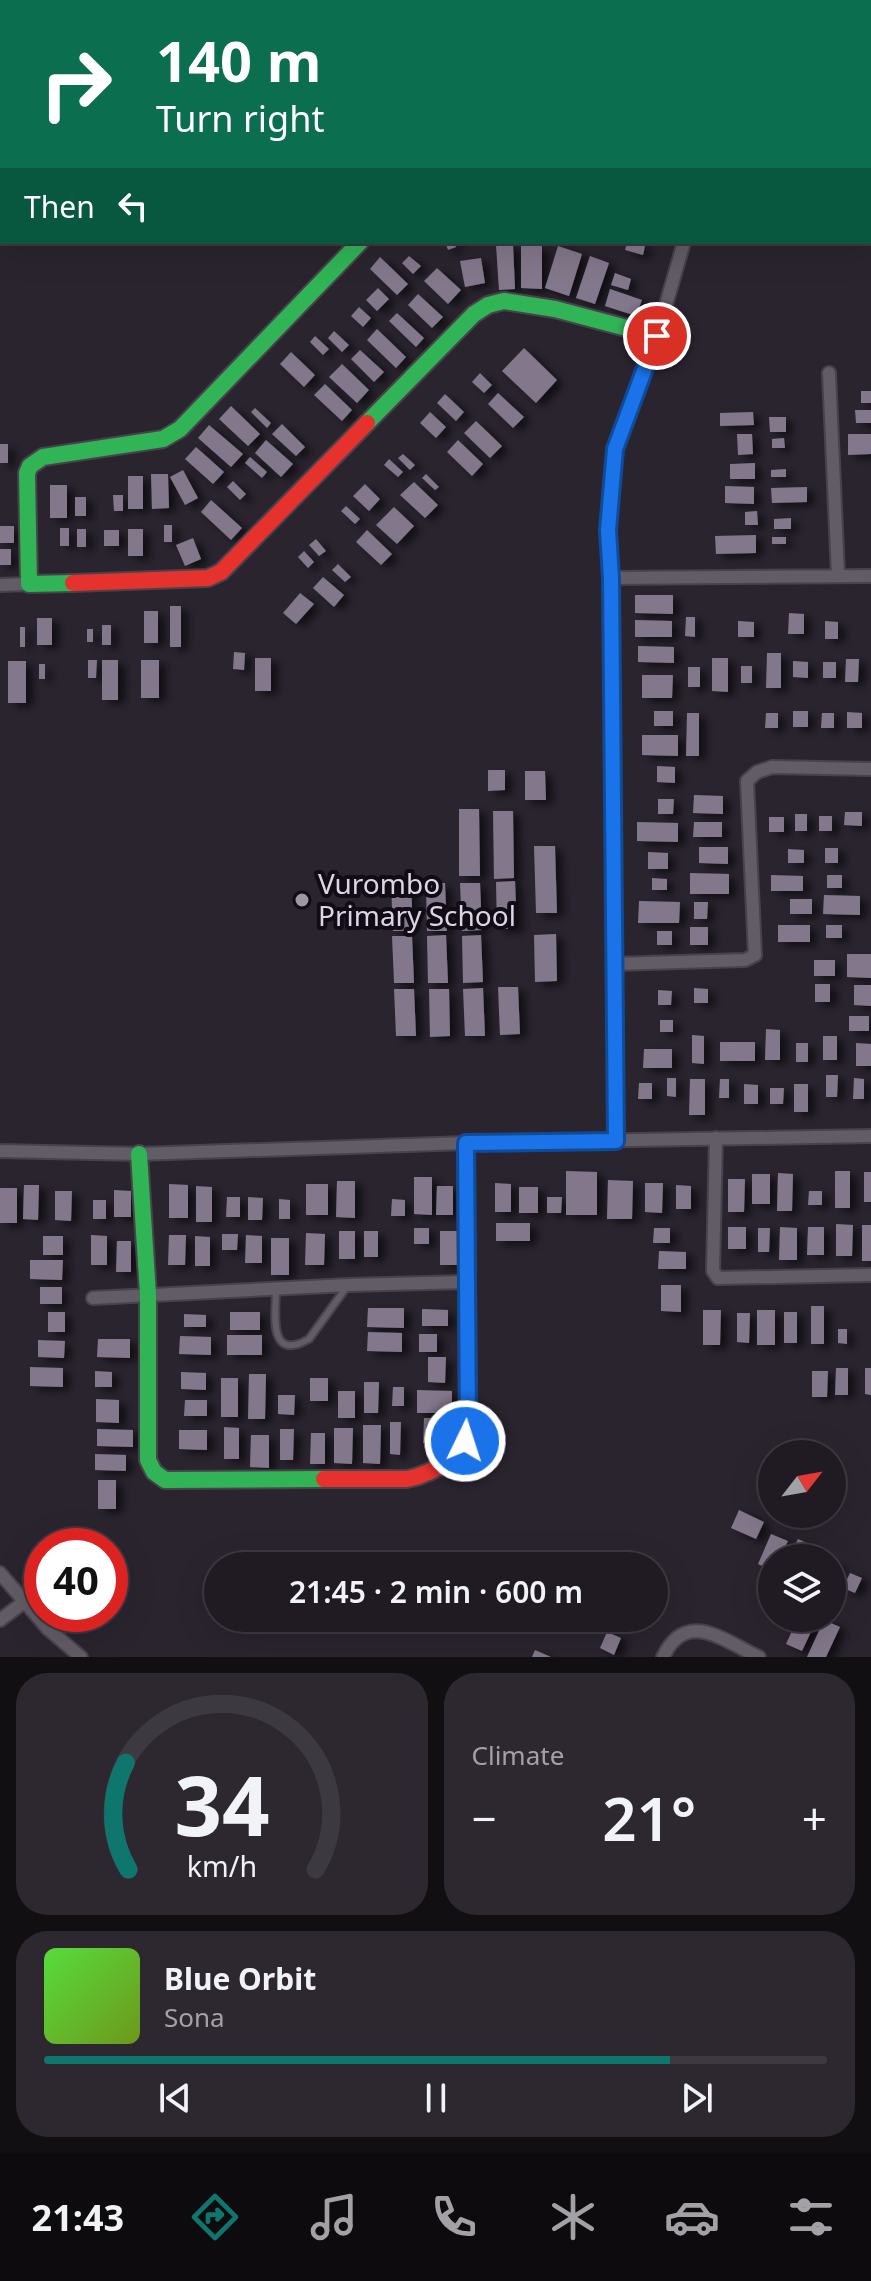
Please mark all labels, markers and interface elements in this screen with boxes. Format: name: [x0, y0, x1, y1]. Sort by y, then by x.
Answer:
text: 140 m: [156, 22, 321, 98]
icon: right: [24, 32, 128, 136]
text: Turn right: [156, 94, 324, 143]
icon: left: [111, 184, 155, 228]
text: Then: [24, 186, 95, 227]
pin: [623, 302, 691, 370]
icon: arrive: [635, 314, 679, 358]
place label: Vurombo Primary School: [318, 864, 516, 934]
marker: Vurombo Primary School: [293, 891, 311, 909]
position arrow: [423, 1399, 507, 1483]
north arrow: [758, 1440, 846, 1528]
map controls: [758, 1440, 846, 1632]
speed limit sign: 40: [24, 1528, 128, 1632]
button: layers: [758, 1544, 846, 1632]
text: 21:45 · 2 min · 600 m: [289, 1571, 583, 1612]
text: Climate: [472, 1737, 564, 1773]
text: 34: [174, 1747, 269, 1860]
text: 21°: [602, 1777, 696, 1859]
text: −: [472, 1788, 497, 1848]
text: +: [802, 1788, 827, 1848]
text: km/h: [187, 1846, 257, 1885]
text: Blue Orbit: [164, 1958, 316, 1999]
text: Sona: [164, 1999, 225, 2035]
icon: previous: [153, 2076, 197, 2120]
icon: pause: [414, 2076, 458, 2120]
icon: next: [675, 2076, 719, 2120]
icon: directions: [187, 2189, 243, 2245]
icon: music: [306, 2189, 362, 2245]
icon: phone: [426, 2189, 482, 2245]
icon: climate: [545, 2189, 601, 2245]
icon: car: [664, 2189, 720, 2245]
icon: filters: [783, 2189, 839, 2245]
text: 21:43: [32, 2193, 124, 2242]

